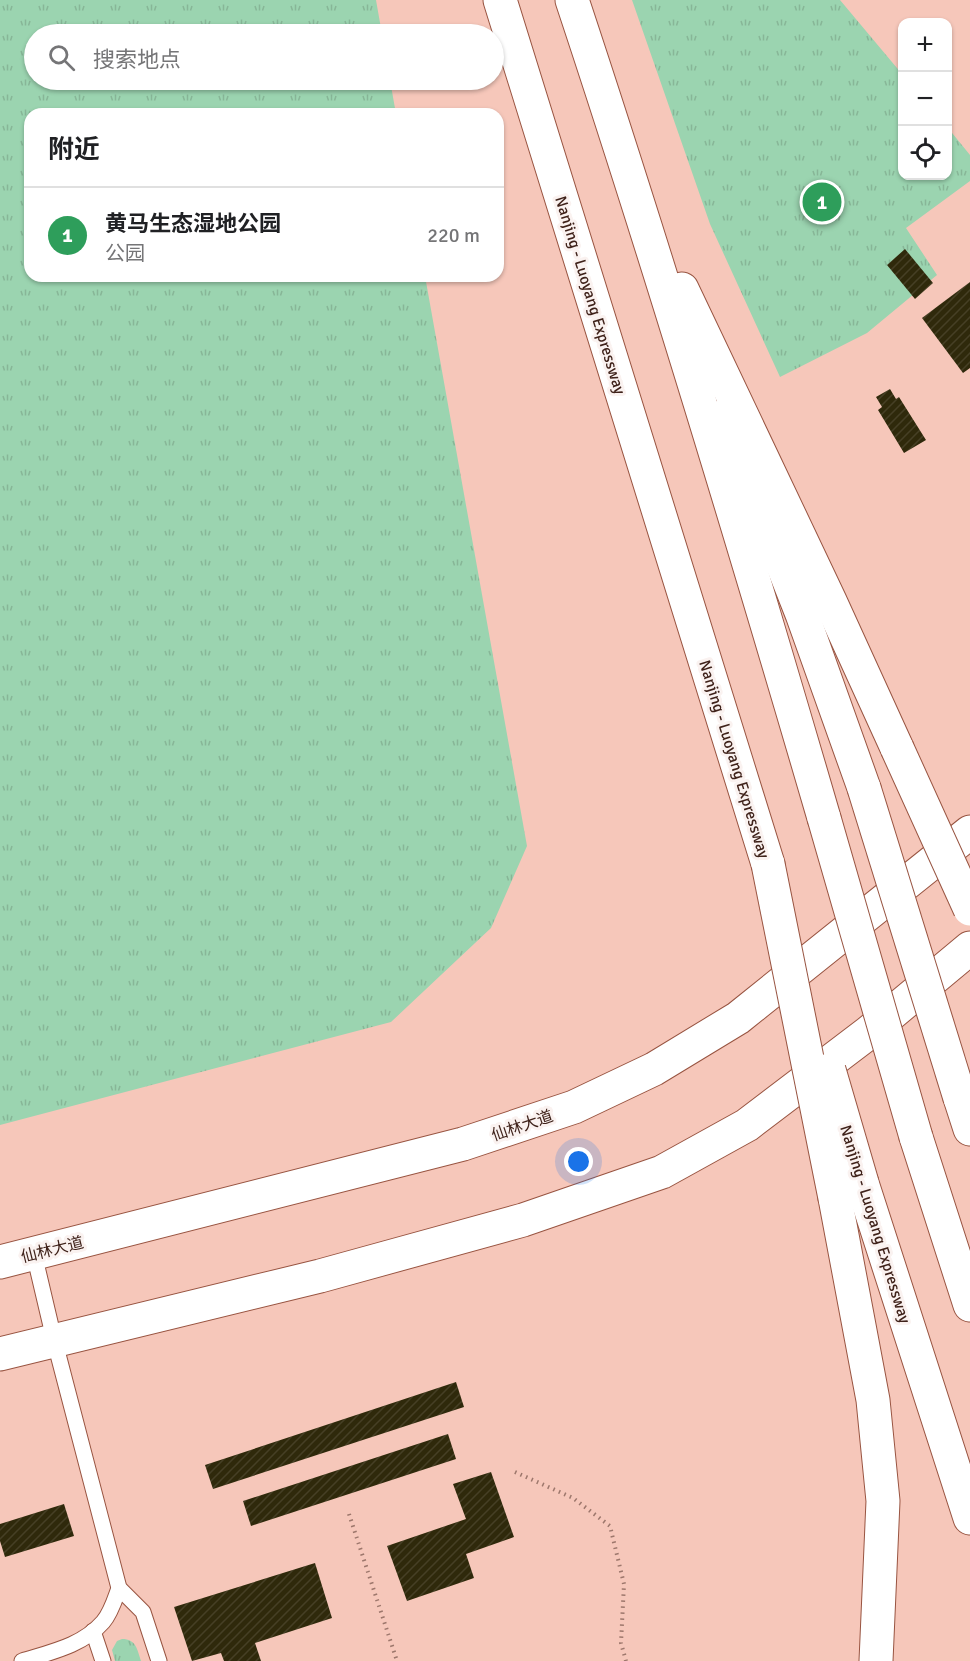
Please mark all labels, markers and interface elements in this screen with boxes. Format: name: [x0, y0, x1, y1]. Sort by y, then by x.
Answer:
map controls: [898, 18, 952, 180]
button: +: [898, 18, 952, 72]
search box: [24, 24, 504, 90]
icon: search: [45, 41, 78, 74]
text: 搜索地点: [93, 46, 181, 73]
button: −: [898, 72, 952, 126]
button: locate: [898, 126, 952, 180]
text: 附近: [48, 134, 100, 166]
pin: 1: [802, 180, 842, 224]
street label: Nanjing - Luoyang Expressway: [550, 194, 630, 397]
text: 黄马生态湿地公园: [105, 210, 281, 237]
text: 1: [62, 223, 73, 248]
text: 220 m: [427, 223, 480, 248]
text: 公园: [105, 241, 145, 266]
street label: Nanjing - Luoyang Expressway: [694, 658, 774, 861]
street label: 仙林大道: [489, 1106, 556, 1146]
street label: Nanjing - Luoyang Expressway: [835, 1123, 915, 1326]
your location: [564, 1147, 593, 1176]
street label: 仙林大道: [19, 1233, 86, 1267]

